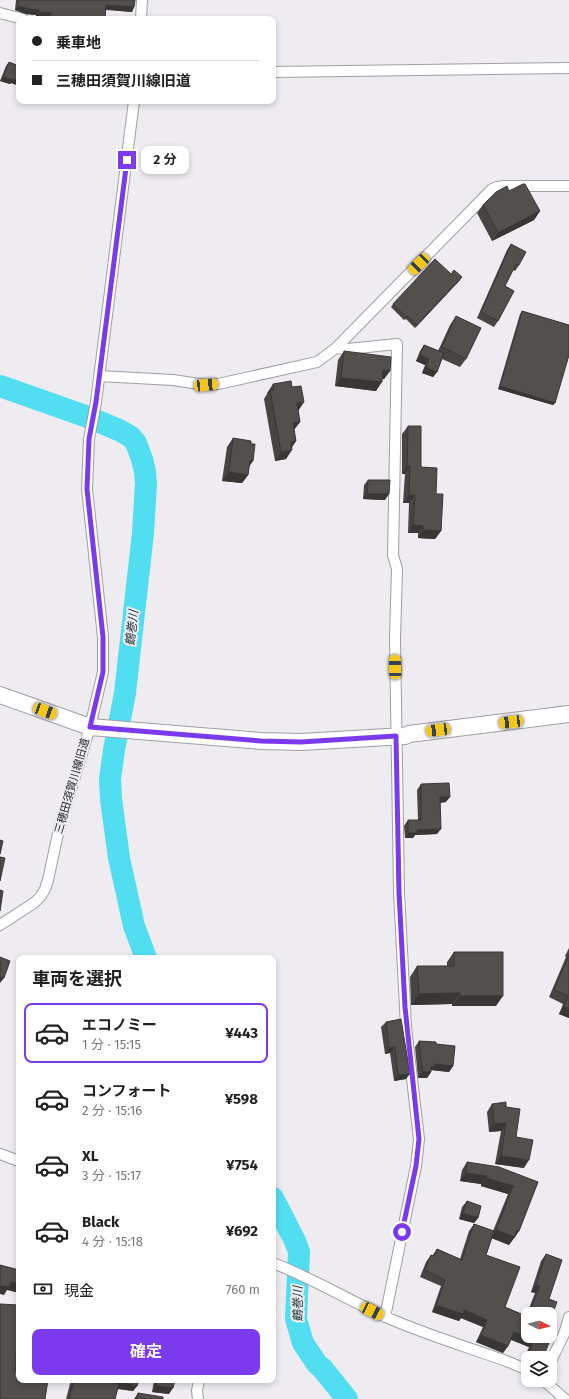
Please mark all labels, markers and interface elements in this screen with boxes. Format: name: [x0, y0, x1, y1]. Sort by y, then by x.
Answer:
text: 乗車地: [56, 34, 101, 52]
text: 三穂田須賀川線旧道: [56, 72, 191, 90]
callout: 2 分: [141, 146, 189, 174]
route end: [118, 151, 136, 169]
text: 2 分: [154, 152, 176, 167]
car: [406, 251, 432, 277]
car: [194, 378, 218, 392]
water label: 鶴巻川: [123, 607, 141, 647]
car: [389, 655, 401, 679]
car: [32, 701, 58, 721]
car: [498, 715, 524, 729]
car: [425, 723, 451, 737]
street label: 三穂田須賀川線旧道: [52, 737, 92, 835]
text: 車両を選択: [32, 968, 122, 990]
icon: car: [34, 1015, 70, 1051]
text: エコノミー: [82, 1016, 157, 1034]
text: ¥443: [225, 1024, 258, 1042]
text: 1 分 · 15:15: [82, 1037, 141, 1052]
icon: car: [34, 1081, 70, 1117]
text: コンフォート: [82, 1082, 172, 1100]
text: ¥598: [225, 1090, 258, 1108]
text: 2 分 · 15:16: [82, 1103, 142, 1118]
icon: car: [34, 1147, 70, 1183]
text: XL: [82, 1147, 98, 1165]
text: ¥754: [226, 1156, 258, 1174]
text: 3 分 · 15:17: [82, 1168, 141, 1183]
icon: car: [34, 1213, 70, 1249]
text: Black: [82, 1213, 119, 1231]
text: ¥692: [226, 1222, 258, 1240]
route start: [393, 1223, 411, 1241]
text: 4 分 · 15:18: [82, 1234, 143, 1249]
icon: cash: [32, 1278, 54, 1300]
text: 現金: [64, 1282, 94, 1300]
text: 760 m: [226, 1282, 260, 1297]
water label: 鶴巻川: [291, 1284, 305, 1322]
car: [359, 1300, 385, 1322]
north arrow: [521, 1307, 557, 1343]
map controls: [521, 1307, 557, 1387]
button: 確定: [32, 1329, 260, 1375]
button: layers: [521, 1351, 557, 1387]

